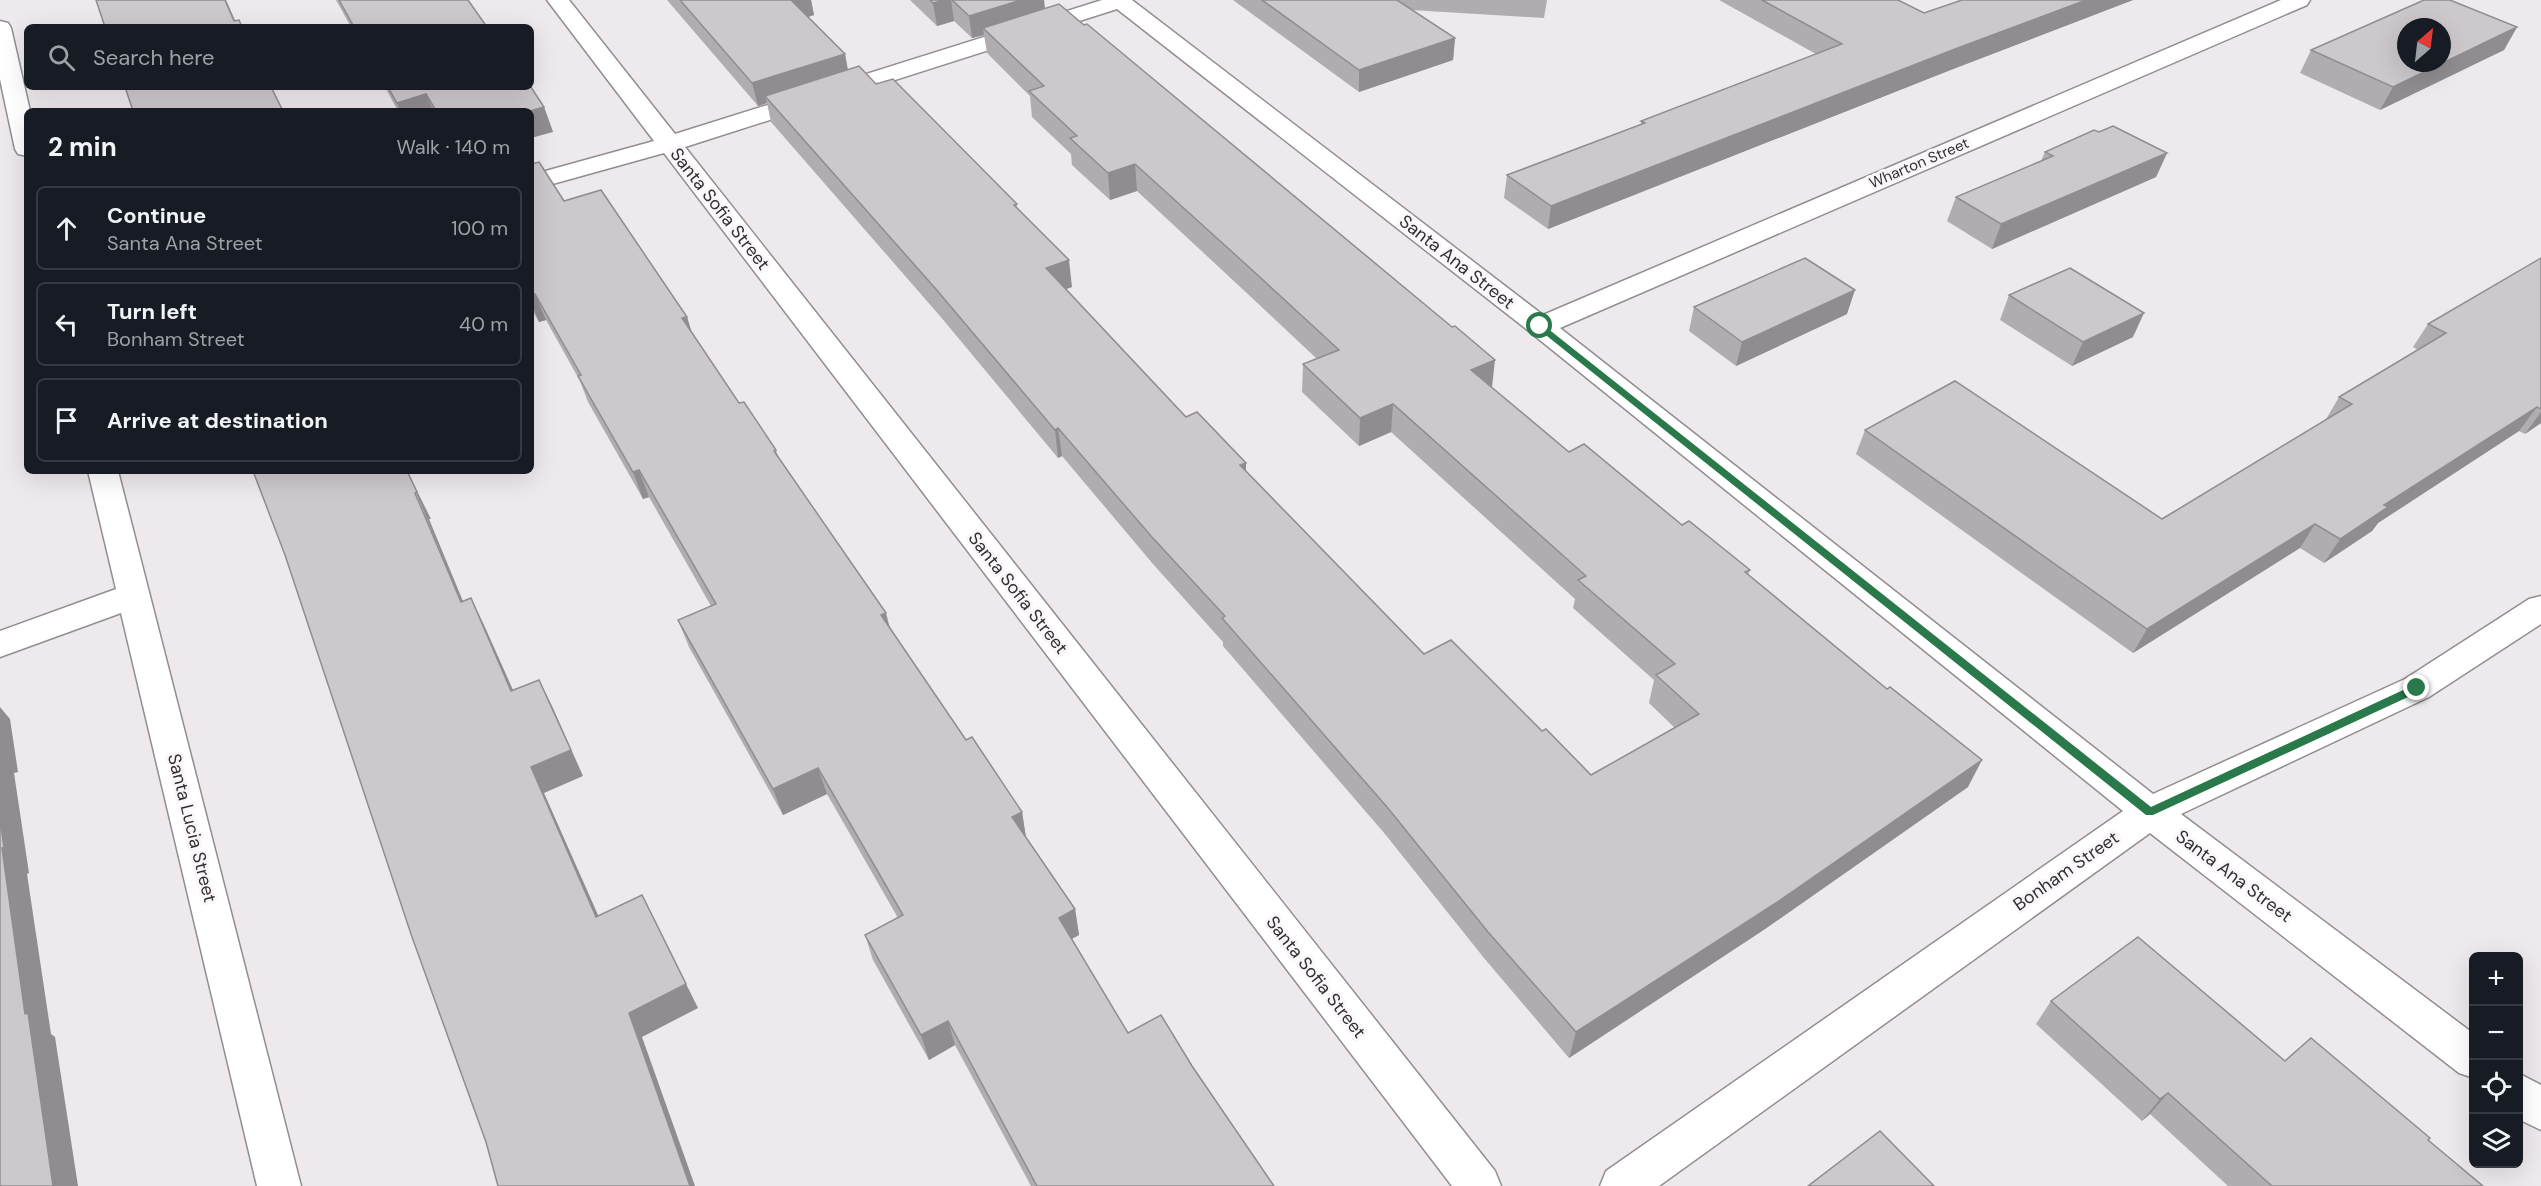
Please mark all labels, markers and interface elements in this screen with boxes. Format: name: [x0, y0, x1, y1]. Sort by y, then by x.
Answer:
north arrow: [2397, 18, 2451, 72]
search box: [24, 24, 534, 90]
icon: search: [45, 41, 78, 74]
text: Search here: [93, 43, 214, 72]
text: 2 min: [48, 130, 117, 164]
street label: Wharton Street: [1866, 133, 1972, 193]
text: Walk · 140 m: [396, 134, 510, 160]
street label: Santa Sofia Street: [665, 143, 775, 275]
text: Continue: [107, 201, 206, 230]
street label: Santa Ana Street: [1394, 209, 1520, 315]
icon: ahead: [50, 212, 83, 245]
text: 100 m: [451, 215, 508, 241]
text: Santa Ana Street: [107, 230, 263, 256]
text: Turn left: [107, 297, 197, 326]
icon: left: [50, 308, 83, 341]
text: 40 m: [459, 311, 508, 337]
route start: [1526, 312, 1552, 338]
text: Bonham Street: [107, 326, 245, 352]
icon: arrive: [50, 404, 83, 437]
text: Arrive at destination: [107, 406, 328, 435]
street label: Santa Sofia Street: [963, 527, 1073, 659]
route end: [2403, 674, 2429, 700]
street label: Santa Lucia Street: [162, 751, 222, 905]
street label: Santa Ana Street: [2171, 824, 2297, 928]
street label: Bonham Street: [2008, 826, 2124, 916]
street label: Santa Sofia Street: [1261, 911, 1371, 1043]
map controls: [2469, 952, 2523, 1168]
button: +: [2469, 952, 2523, 1006]
button: −: [2469, 1006, 2523, 1060]
button: locate: [2469, 1060, 2523, 1114]
button: layers: [2469, 1114, 2523, 1168]

